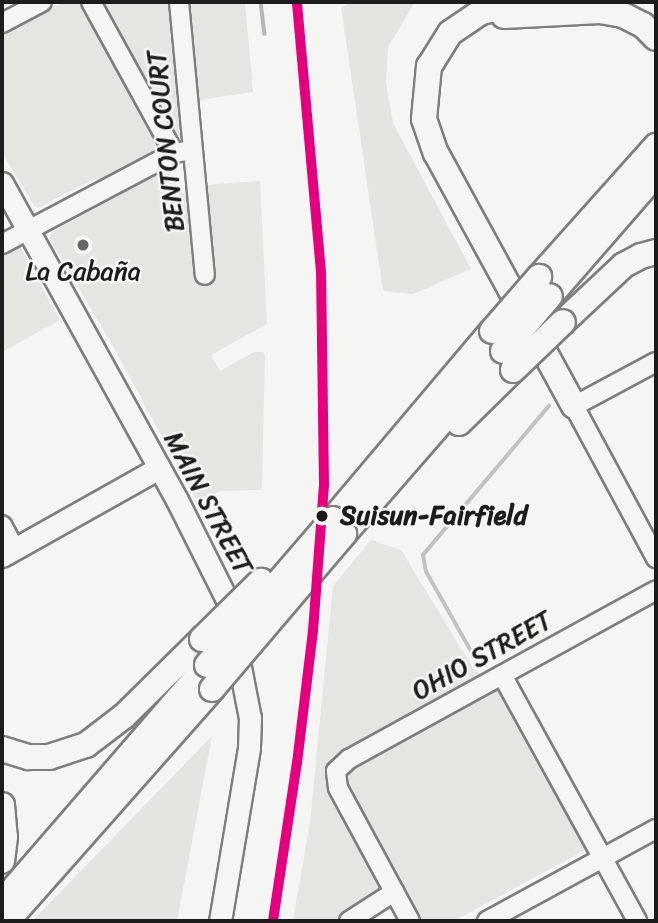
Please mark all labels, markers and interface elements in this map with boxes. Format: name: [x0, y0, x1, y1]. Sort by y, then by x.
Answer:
street label: BENTON COURT: [141, 49, 191, 233]
marker: La Cabaña: [75, 237, 91, 253]
place label: La Cabaña: [25, 256, 141, 288]
street label: MAIN STREET: [157, 425, 259, 581]
place label: Suisun-Fairfield: [340, 500, 527, 532]
marker: Suisun-Fairfield: [311, 505, 333, 527]
street label: OHIO STREET: [406, 605, 558, 707]

